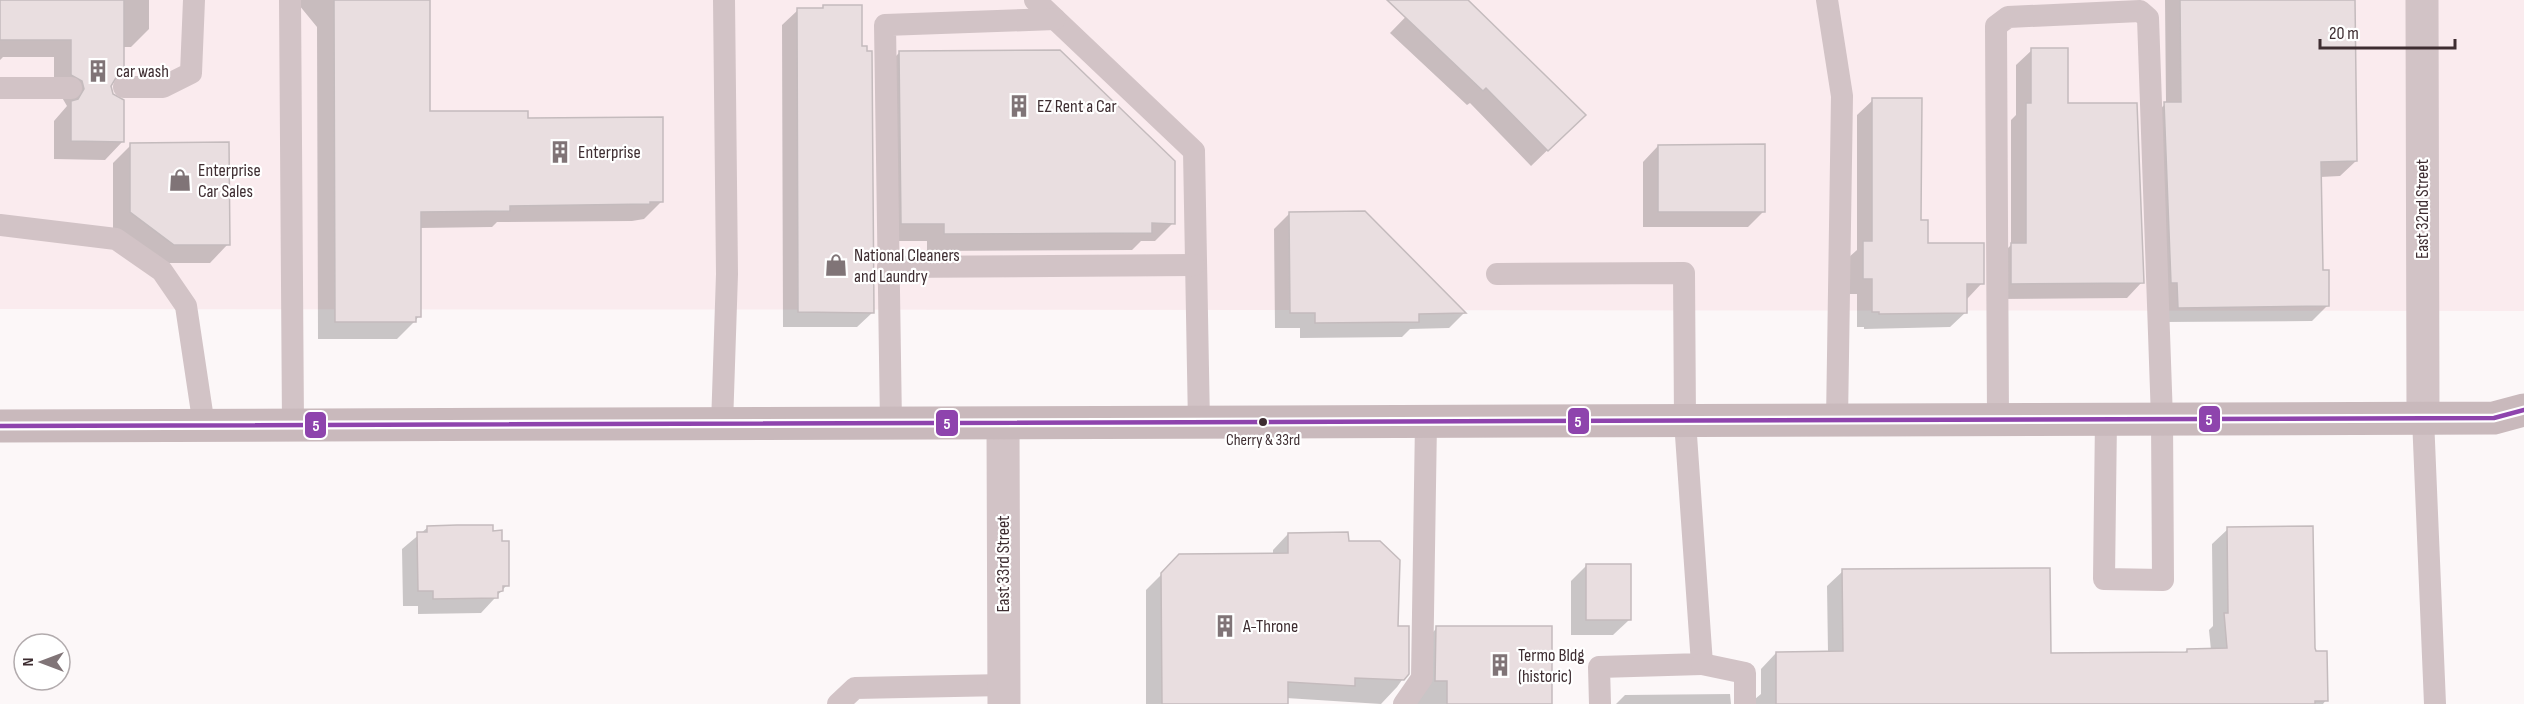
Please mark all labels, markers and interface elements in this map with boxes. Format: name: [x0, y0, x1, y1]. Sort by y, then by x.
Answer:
scale bar: [2320, 12, 2455, 50]
text: 20 m: [2329, 23, 2359, 44]
building icon: car wash: [85, 58, 111, 84]
place label: car wash: [116, 61, 169, 82]
building icon: EZ Rent a Car: [1006, 93, 1032, 119]
place label: EZ Rent a Car: [1037, 96, 1117, 117]
building icon: Enterprise: [547, 139, 573, 165]
place label: Enterprise: [578, 142, 641, 163]
street label: East 32nd Street: [2412, 159, 2433, 259]
place label: Enterprise Car Sales: [198, 160, 261, 202]
shop icon: Enterprise Car Sales: [167, 167, 193, 193]
place label: National Cleaners and Laundry: [854, 245, 960, 287]
shop icon: National Cleaners and Laundry: [823, 252, 849, 278]
line badge: 5: [2198, 405, 2221, 433]
line badge: 5: [1567, 407, 1590, 435]
line badge: 5: [935, 409, 959, 437]
line badge: 5: [304, 411, 327, 439]
text: 5: [2205, 411, 2213, 430]
text: 5: [1574, 413, 1582, 432]
text: 5: [943, 415, 951, 434]
marker: Cherry & 33rd: [1257, 416, 1269, 428]
text: 5: [312, 417, 320, 436]
place label: Cherry & 33rd: [1226, 431, 1300, 450]
street label: East 33rd Street: [993, 515, 1014, 613]
building icon: A-Throne: [1212, 613, 1238, 639]
place label: A-Throne: [1242, 616, 1298, 637]
north arrow: [12, 632, 72, 692]
place label: Termo Bldg (historic): [1518, 645, 1584, 687]
building icon: Termo Bldg (historic): [1487, 652, 1513, 678]
text: N: [19, 658, 38, 666]

